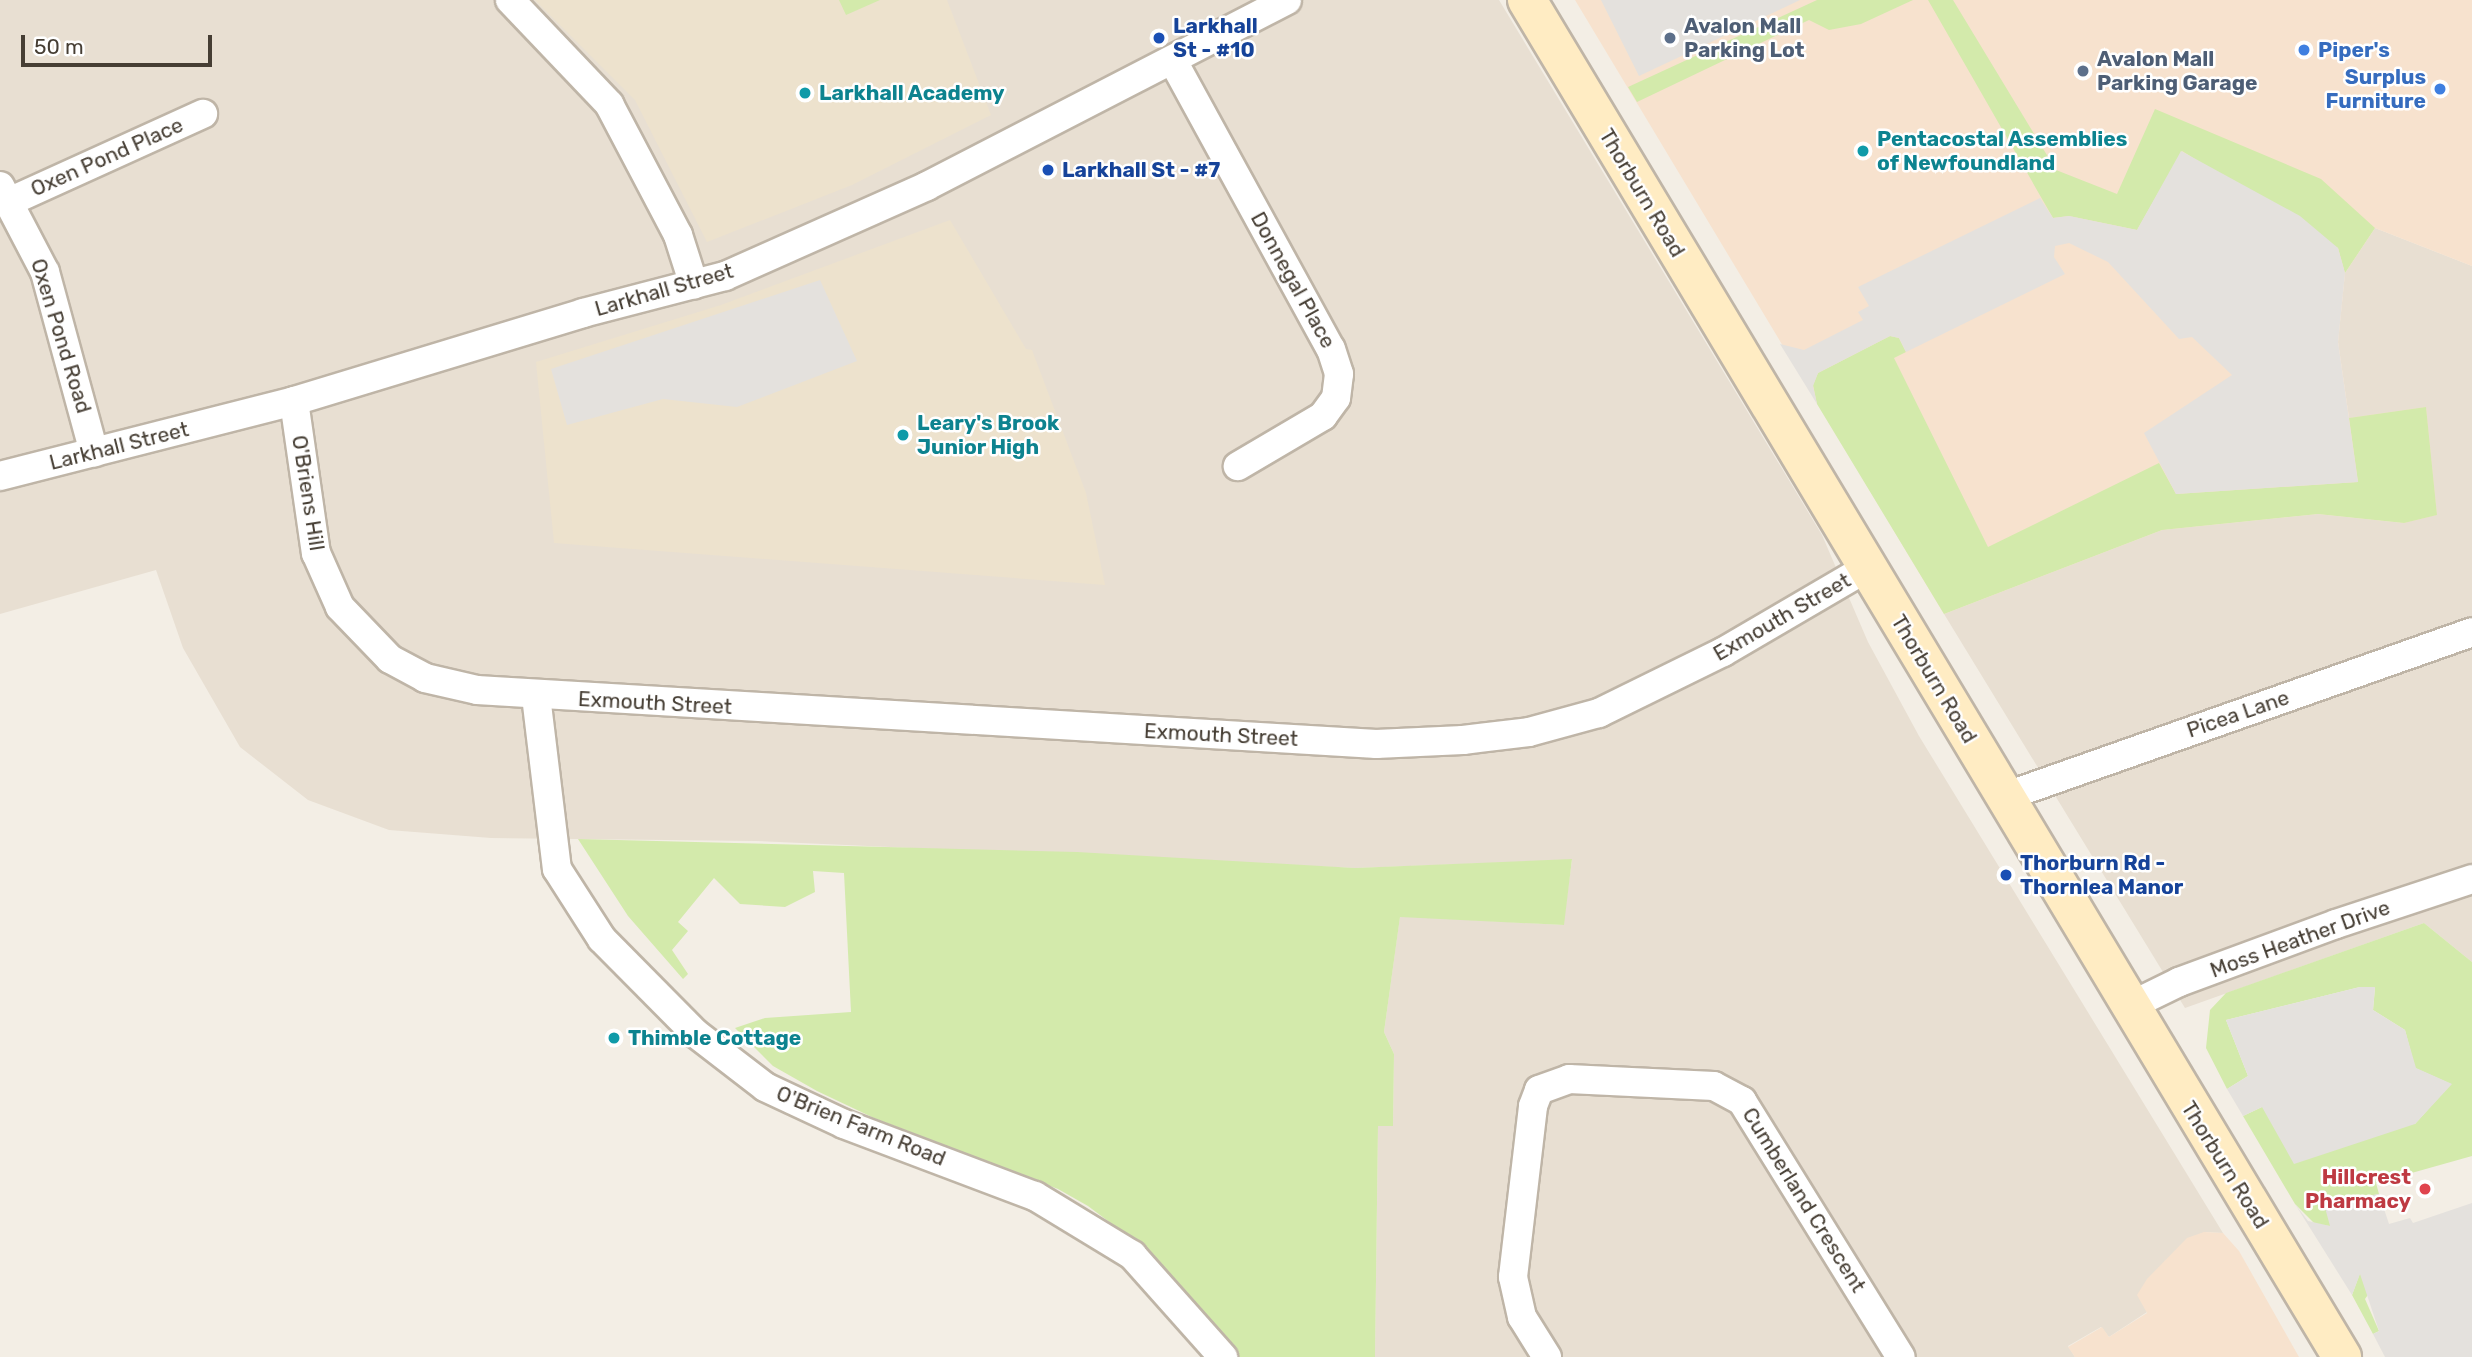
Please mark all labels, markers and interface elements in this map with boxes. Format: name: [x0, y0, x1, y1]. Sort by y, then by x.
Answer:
place label: Larkhall St - #10: [1173, 13, 1258, 63]
place label: Avalon Mall Parking Lot: [1684, 13, 1804, 63]
scale bar: [24, 21, 215, 65]
marker: Larkhall St - #10: [1151, 30, 1167, 46]
marker: Avalon Mall Parking Lot: [1662, 30, 1678, 46]
text: 50 m: [34, 34, 84, 59]
place label: Piper's: [2318, 37, 2390, 63]
marker: Piper's: [2296, 42, 2312, 58]
place label: Avalon Mall Parking Garage: [2097, 46, 2258, 96]
marker: Avalon Mall Parking Garage: [2075, 63, 2091, 79]
place label: Surplus Furniture: [2325, 64, 2426, 114]
place label: Larkhall Academy: [819, 80, 1005, 106]
marker: Surplus Furniture: [2432, 81, 2448, 97]
marker: Larkhall Academy: [797, 85, 813, 101]
street label: Oxen Pond Place: [27, 112, 187, 202]
street label: Thorburn Road: [1594, 124, 1690, 262]
place label: Pentacostal Assemblies of Newfoundland: [1877, 126, 2128, 176]
marker: Pentacostal Assemblies of Newfoundland: [1855, 143, 1871, 159]
place label: Larkhall St - #7: [1062, 157, 1220, 183]
marker: Larkhall St - #7: [1040, 162, 1056, 178]
street label: Donnegal Place: [1245, 208, 1341, 352]
street label: Oxen Pond Road: [26, 256, 96, 416]
street label: Larkhall Street: [592, 258, 736, 322]
place label: Leary's Brook Junior High: [917, 410, 1059, 460]
street label: Larkhall Street: [47, 417, 191, 475]
marker: Leary's Brook Junior High: [895, 427, 911, 443]
street label: O'Briens Hill: [286, 433, 330, 553]
street label: Exmouth Street: [1709, 568, 1855, 666]
street label: Thorburn Road: [1886, 610, 1982, 748]
street label: Picea Lane: [2184, 685, 2292, 743]
street label: Exmouth Street: [577, 686, 733, 720]
street label: Exmouth Street: [1143, 718, 1299, 752]
place label: Thorburn Rd - Thornlea Manor: [2020, 850, 2183, 900]
marker: Thorburn Rd - Thornlea Manor: [1998, 867, 2014, 883]
street label: Moss Heather Drive: [2206, 895, 2394, 983]
place label: Thimble Cottage: [628, 1025, 801, 1051]
marker: Thimble Cottage: [606, 1030, 622, 1046]
street label: O'Brien Farm Road: [773, 1081, 949, 1171]
street label: Thorburn Road: [2176, 1097, 2274, 1233]
street label: Cumberland Crescent: [1737, 1103, 1871, 1297]
place label: Hillcrest Pharmacy: [2305, 1164, 2411, 1214]
marker: Hillcrest Pharmacy: [2417, 1181, 2433, 1197]

